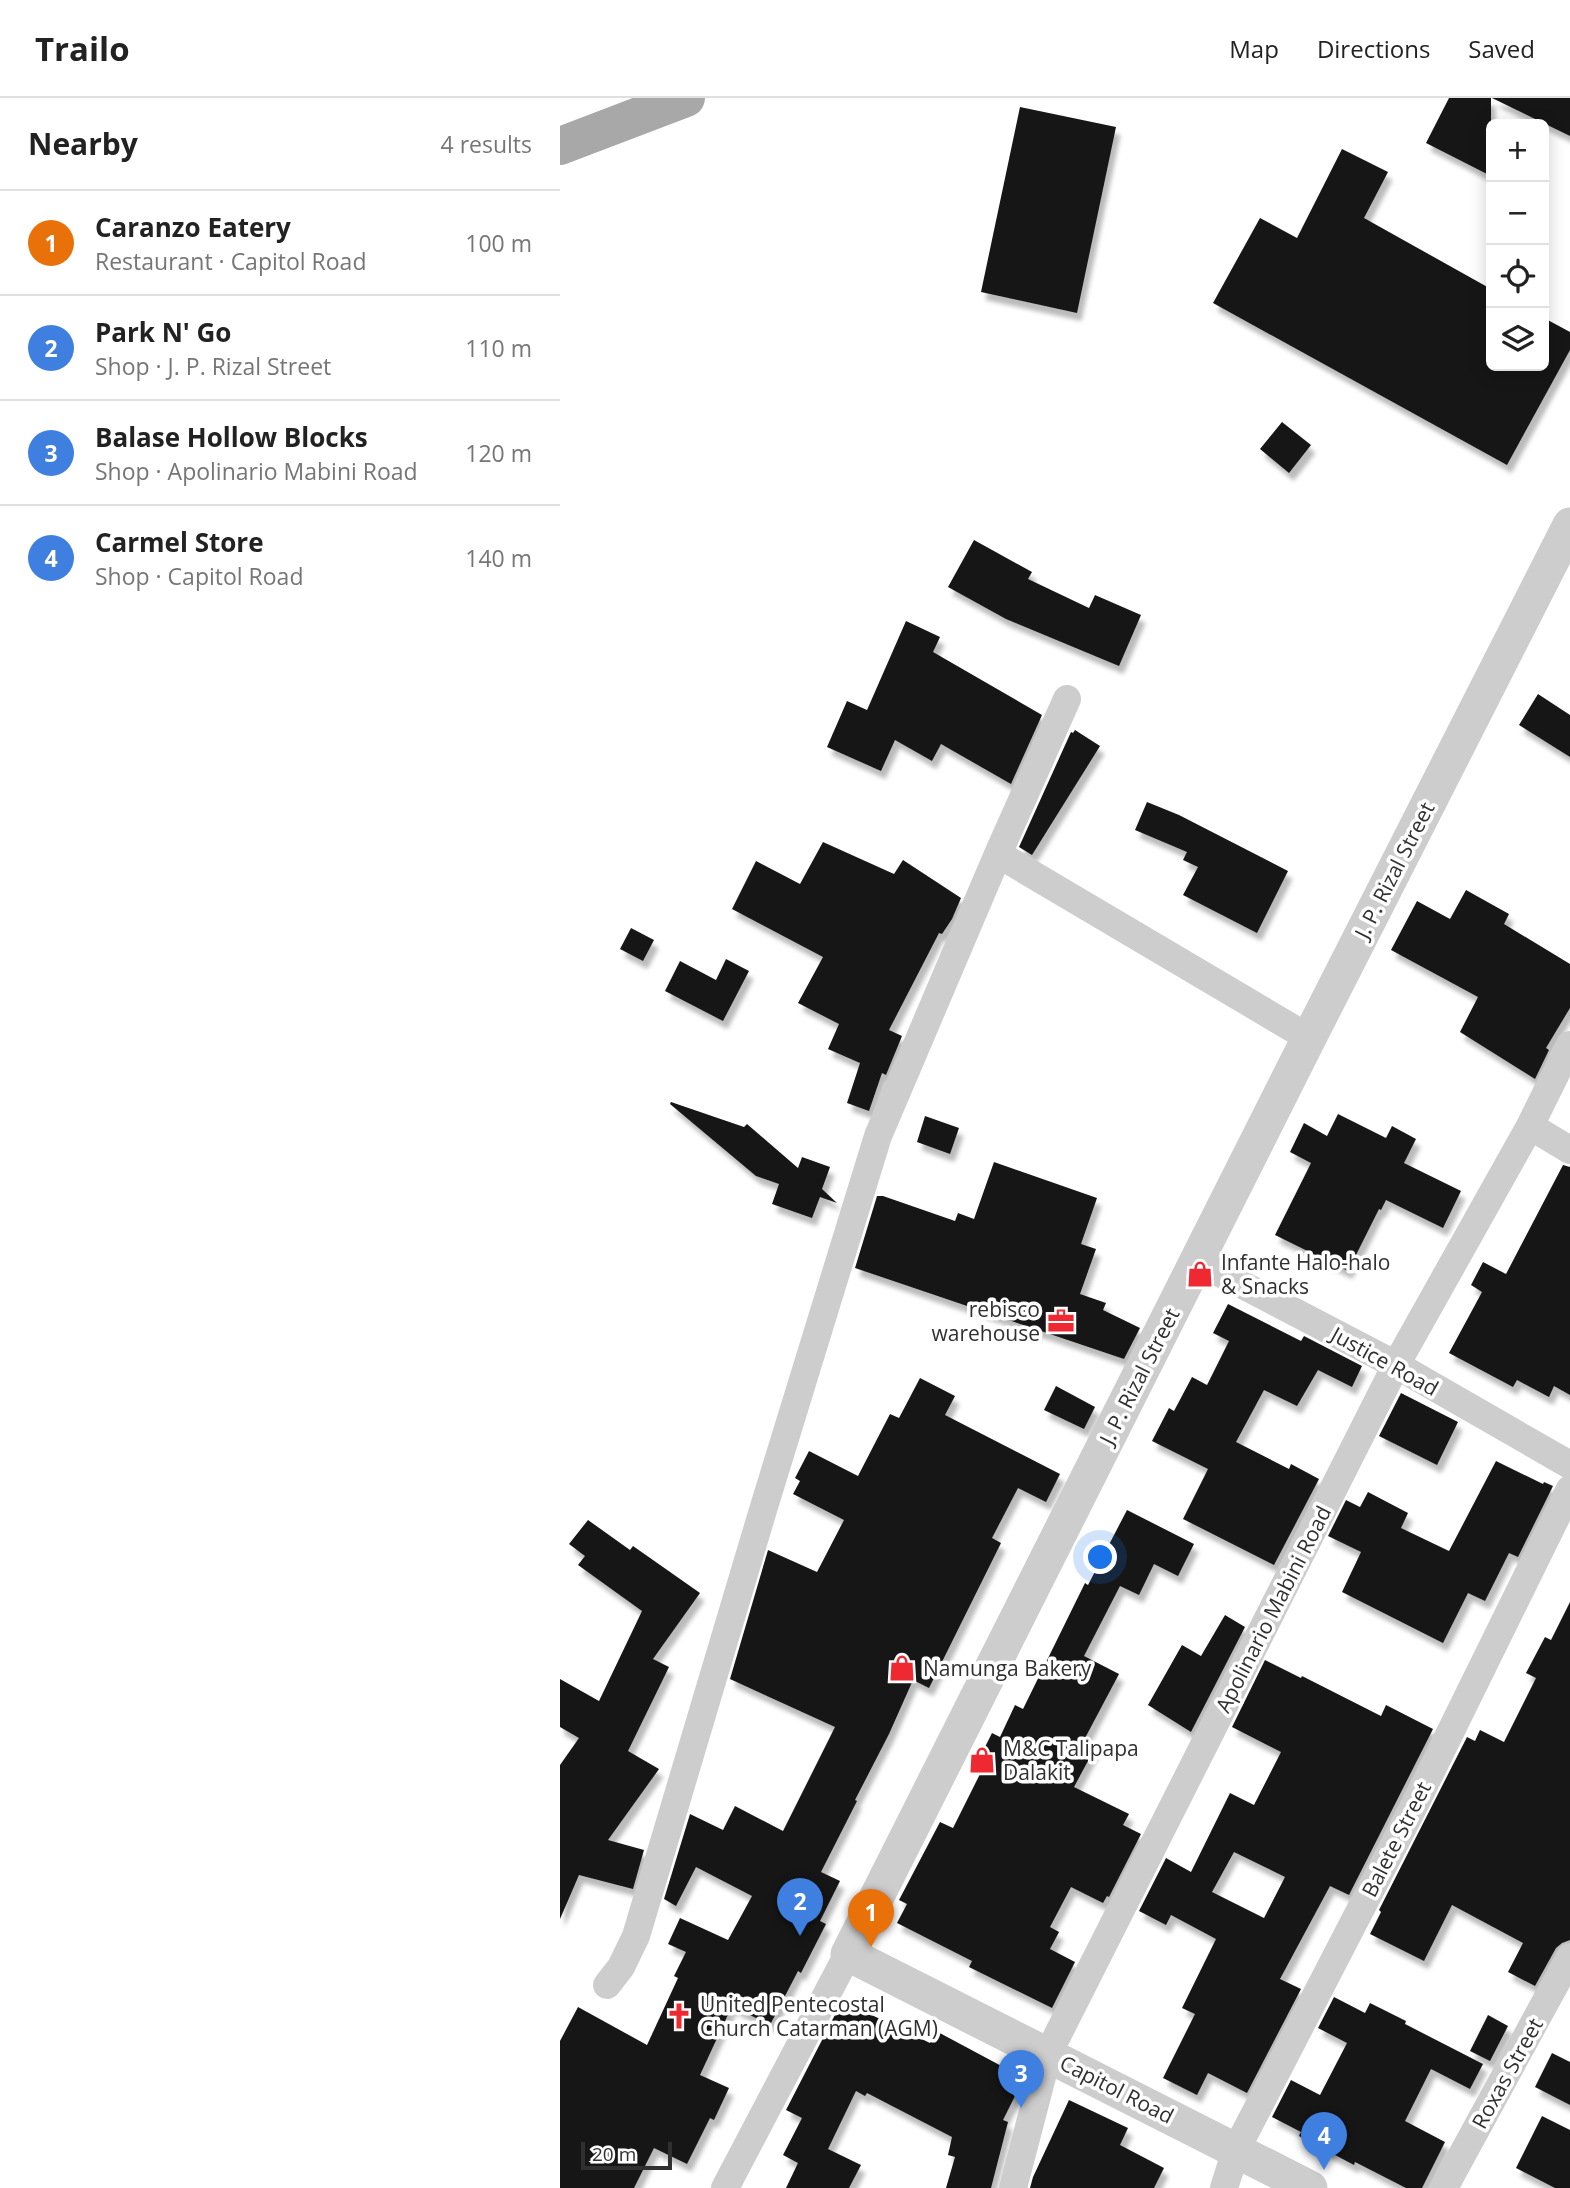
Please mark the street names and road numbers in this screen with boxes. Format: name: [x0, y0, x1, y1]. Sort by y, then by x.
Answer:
street label: J. P. Rizal Street: [1347, 797, 1440, 945]
street label: J. P. Rizal Street: [1092, 1303, 1185, 1451]
street label: Justice Road: [1325, 1319, 1444, 1402]
street label: Apolinario Mabini Road: [1209, 1501, 1337, 1717]
street label: Balete Street: [1355, 1777, 1437, 1901]
street label: Roxas Street: [1465, 2013, 1549, 2133]
street label: Capitol Road: [1055, 2048, 1179, 2130]

